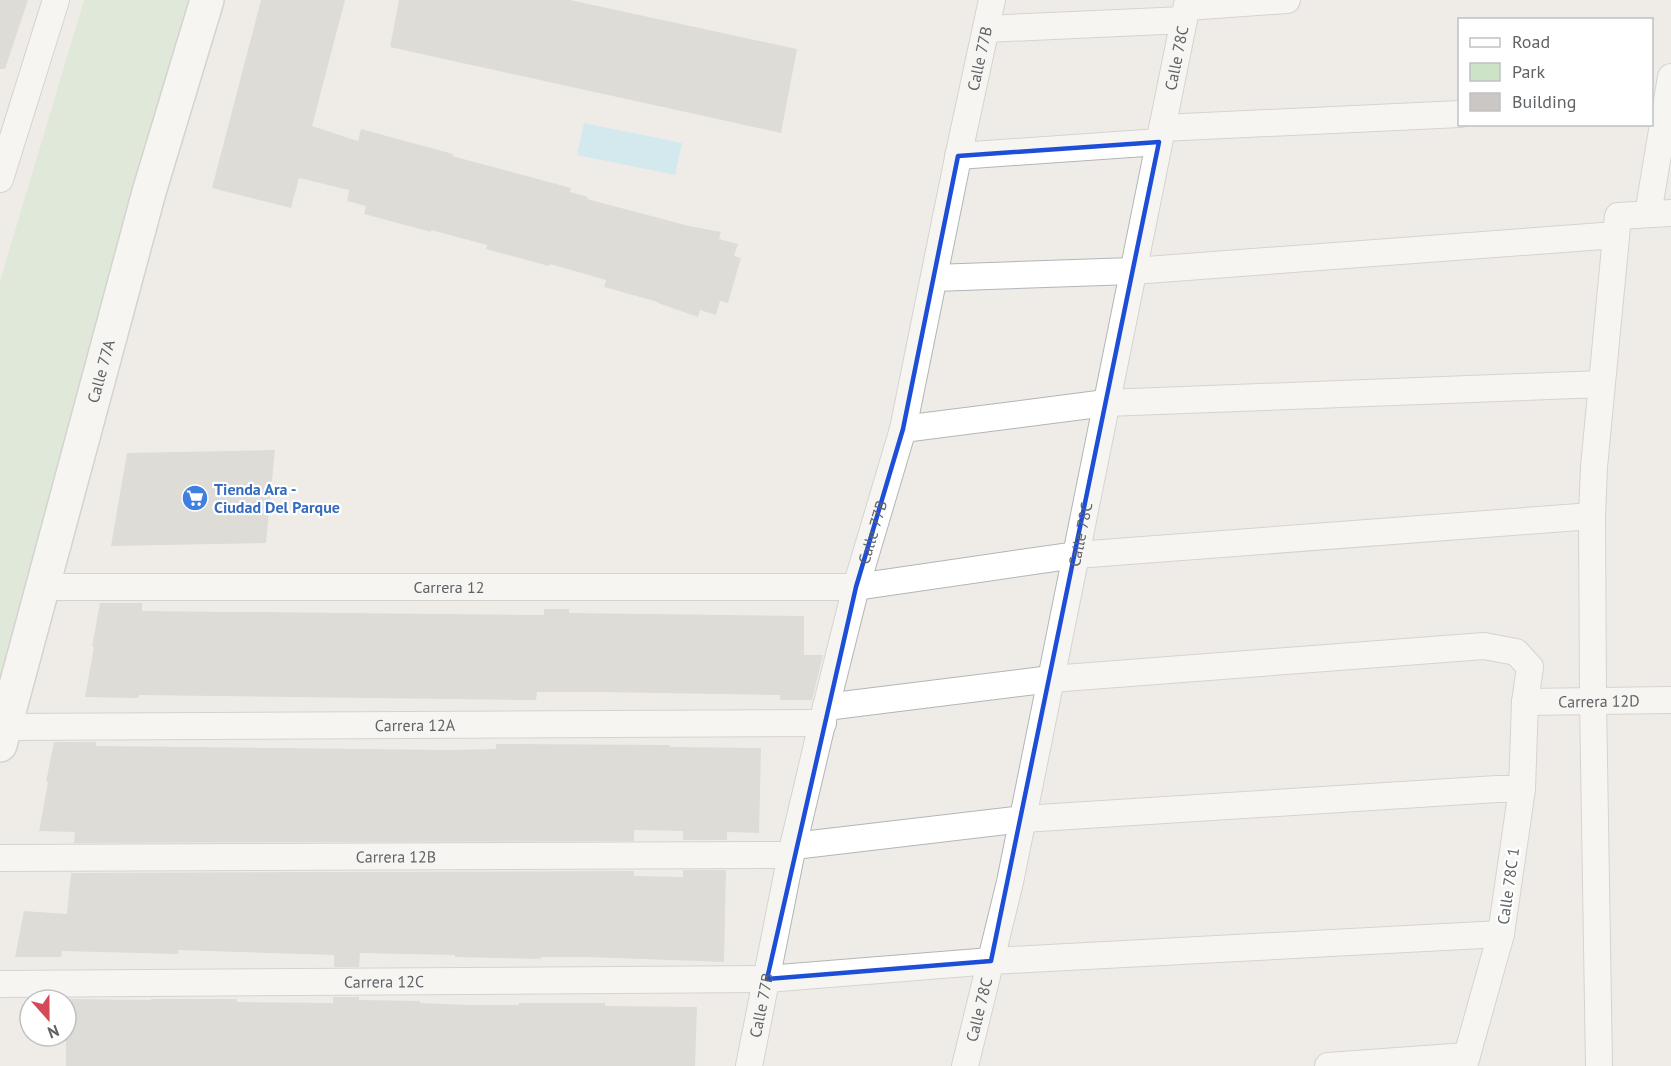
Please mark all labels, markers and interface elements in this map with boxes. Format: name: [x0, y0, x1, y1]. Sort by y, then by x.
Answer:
legend: [1458, 18, 1653, 126]
street label: Calle 77B: [963, 24, 996, 93]
street label: Calle 78C: [1160, 24, 1193, 92]
text: Road: [1512, 30, 1550, 53]
text: Park: [1512, 60, 1545, 83]
text: Building: [1512, 90, 1576, 113]
street label: Calle 77A: [83, 337, 119, 405]
place label: Tienda Ara - Ciudad Del Parque: [214, 479, 340, 517]
supermarket icon: Tienda Ara - Ciudad Del Parque: [180, 483, 210, 513]
street label: Calle 77B: [853, 498, 891, 566]
street label: Calle 78C: [1064, 500, 1096, 568]
street label: Carrera 12: [414, 577, 485, 597]
street label: Carrera 12D: [1558, 690, 1640, 712]
street label: Carrera 12A: [375, 715, 456, 735]
street label: Carrera 12B: [356, 846, 436, 867]
street label: Calle 78C 1: [1493, 846, 1523, 926]
street label: Carrera 12C: [344, 971, 424, 992]
street label: Calle 77B: [745, 971, 777, 1039]
street label: Calle 78C: [961, 976, 996, 1044]
north arrow: [18, 988, 78, 1048]
text: N: [45, 1021, 62, 1043]

